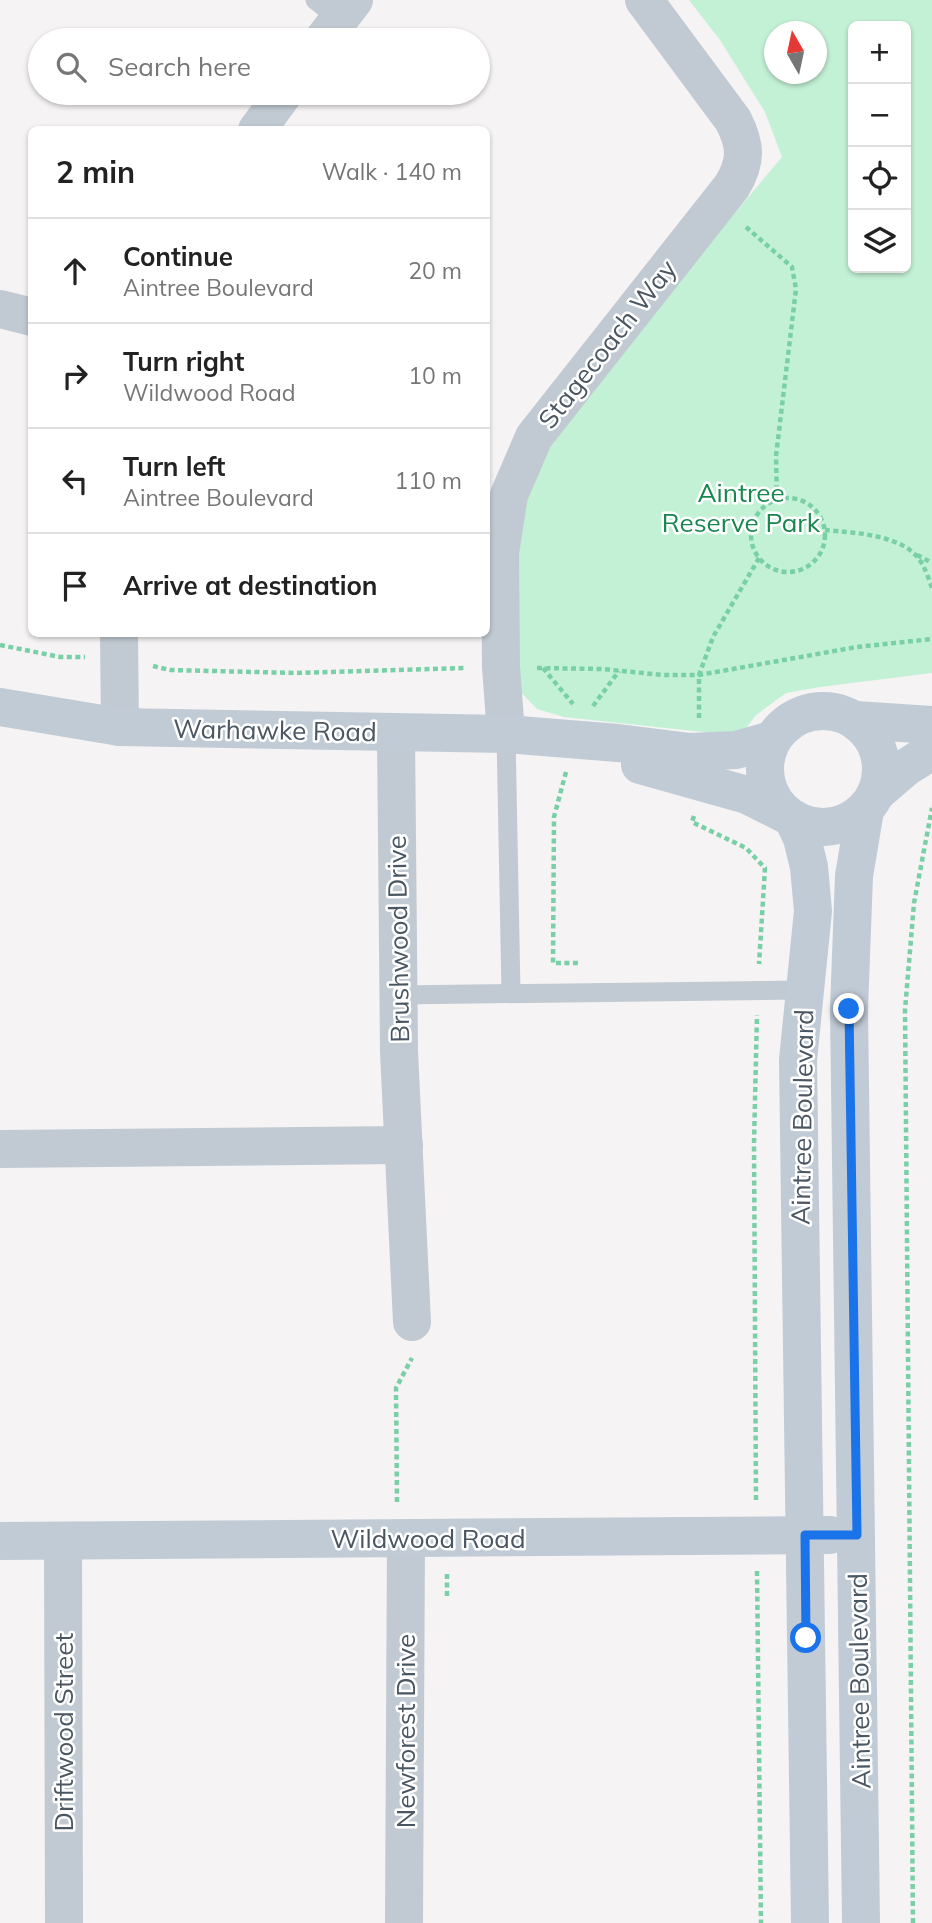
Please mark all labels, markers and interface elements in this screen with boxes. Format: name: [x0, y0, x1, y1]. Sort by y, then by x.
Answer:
north arrow: [764, 21, 827, 84]
map controls: [848, 21, 911, 273]
button: +: [848, 21, 911, 84]
search box: [28, 28, 490, 105]
icon: search: [52, 48, 90, 86]
text: Search here: [108, 50, 251, 83]
button: −: [848, 84, 911, 147]
button: locate: [848, 147, 911, 210]
text: 2 min: [56, 153, 135, 191]
text: Walk · 140 m: [322, 157, 462, 186]
button: layers: [848, 210, 911, 273]
text: Continue: [123, 240, 233, 273]
icon: ahead: [56, 252, 94, 290]
street label: Stagecoach Way: [531, 253, 683, 435]
text: 20 m: [408, 256, 462, 285]
text: Aintree Boulevard: [123, 273, 314, 302]
text: Turn right: [123, 345, 244, 378]
icon: right: [56, 357, 94, 395]
text: 10 m: [408, 361, 462, 390]
text: Wildwood Road: [123, 378, 296, 407]
text: Turn left: [123, 450, 225, 483]
icon: left: [56, 462, 94, 500]
text: 110 m: [394, 466, 462, 495]
park label: Aintree Reserve Park: [662, 476, 821, 539]
text: Aintree Boulevard: [123, 483, 314, 512]
icon: arrive: [56, 567, 94, 605]
text: Arrive at destination: [123, 569, 378, 602]
street label: Warhawke Road: [173, 712, 377, 748]
street label: Brushwood Drive: [380, 835, 416, 1043]
route end: [833, 993, 864, 1024]
street label: Aintree Boulevard: [784, 1009, 820, 1225]
street label: Wildwood Road: [330, 1522, 526, 1555]
street label: Aintree Boulevard: [841, 1573, 877, 1789]
route start: [790, 1622, 821, 1653]
street label: Driftwood Street: [47, 1633, 80, 1831]
street label: Newforest Drive: [389, 1634, 422, 1828]

